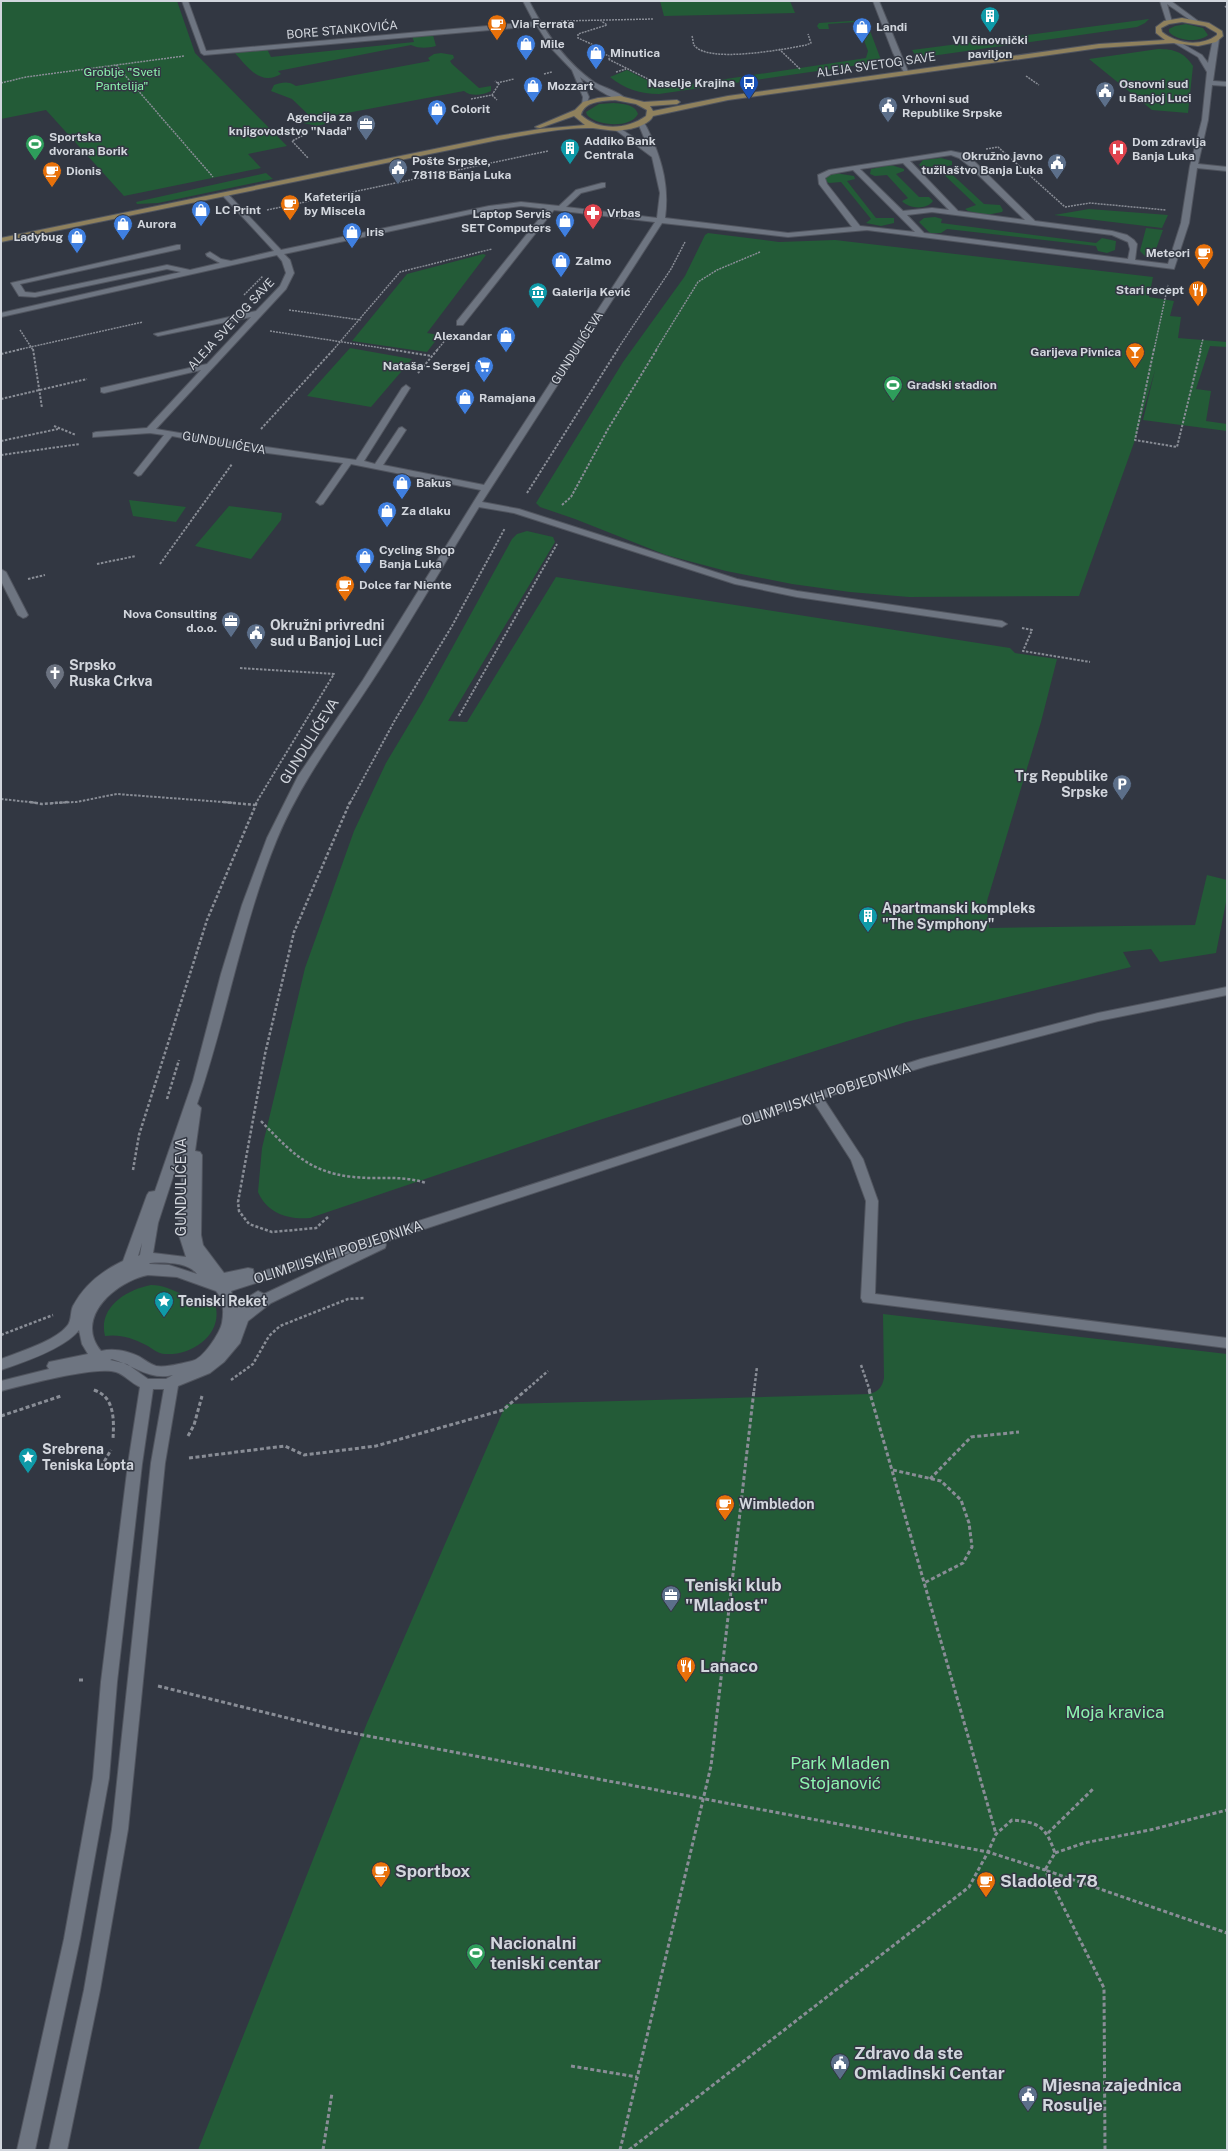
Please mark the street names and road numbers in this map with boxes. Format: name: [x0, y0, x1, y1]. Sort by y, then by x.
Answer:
street label: BORE STANKOVIĆA: [286, 18, 399, 42]
street label: ALEJA SVETOG SAVE: [815, 50, 937, 80]
street label: ALEJA SVETOG SAVE: [185, 275, 277, 373]
street label: GUNDULIĆEVA: [548, 308, 606, 387]
street label: GUNDULIĆEVA: [181, 429, 267, 457]
street label: GUNDULIĆEVA: [274, 694, 342, 787]
street label: OLIMPIJSKIH POBJEDNIKA: [739, 1059, 913, 1129]
street label: GUNDULIĆEVA: [171, 1138, 189, 1236]
street label: OLIMPIJSKIH POBJEDNIKA: [251, 1217, 425, 1287]

